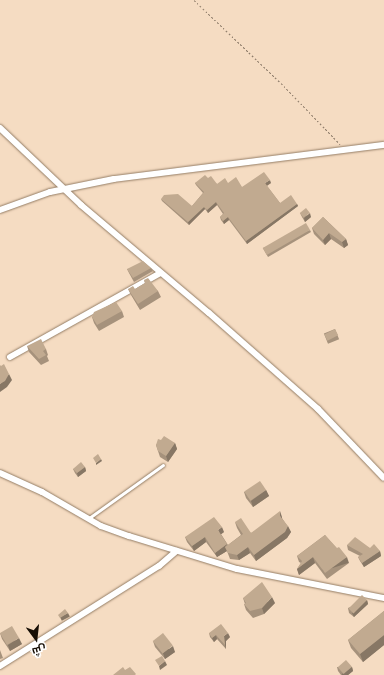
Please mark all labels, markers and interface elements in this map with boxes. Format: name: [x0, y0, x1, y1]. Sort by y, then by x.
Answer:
north arrow: [16, 619, 56, 659]
text: ش: [30, 642, 48, 659]

